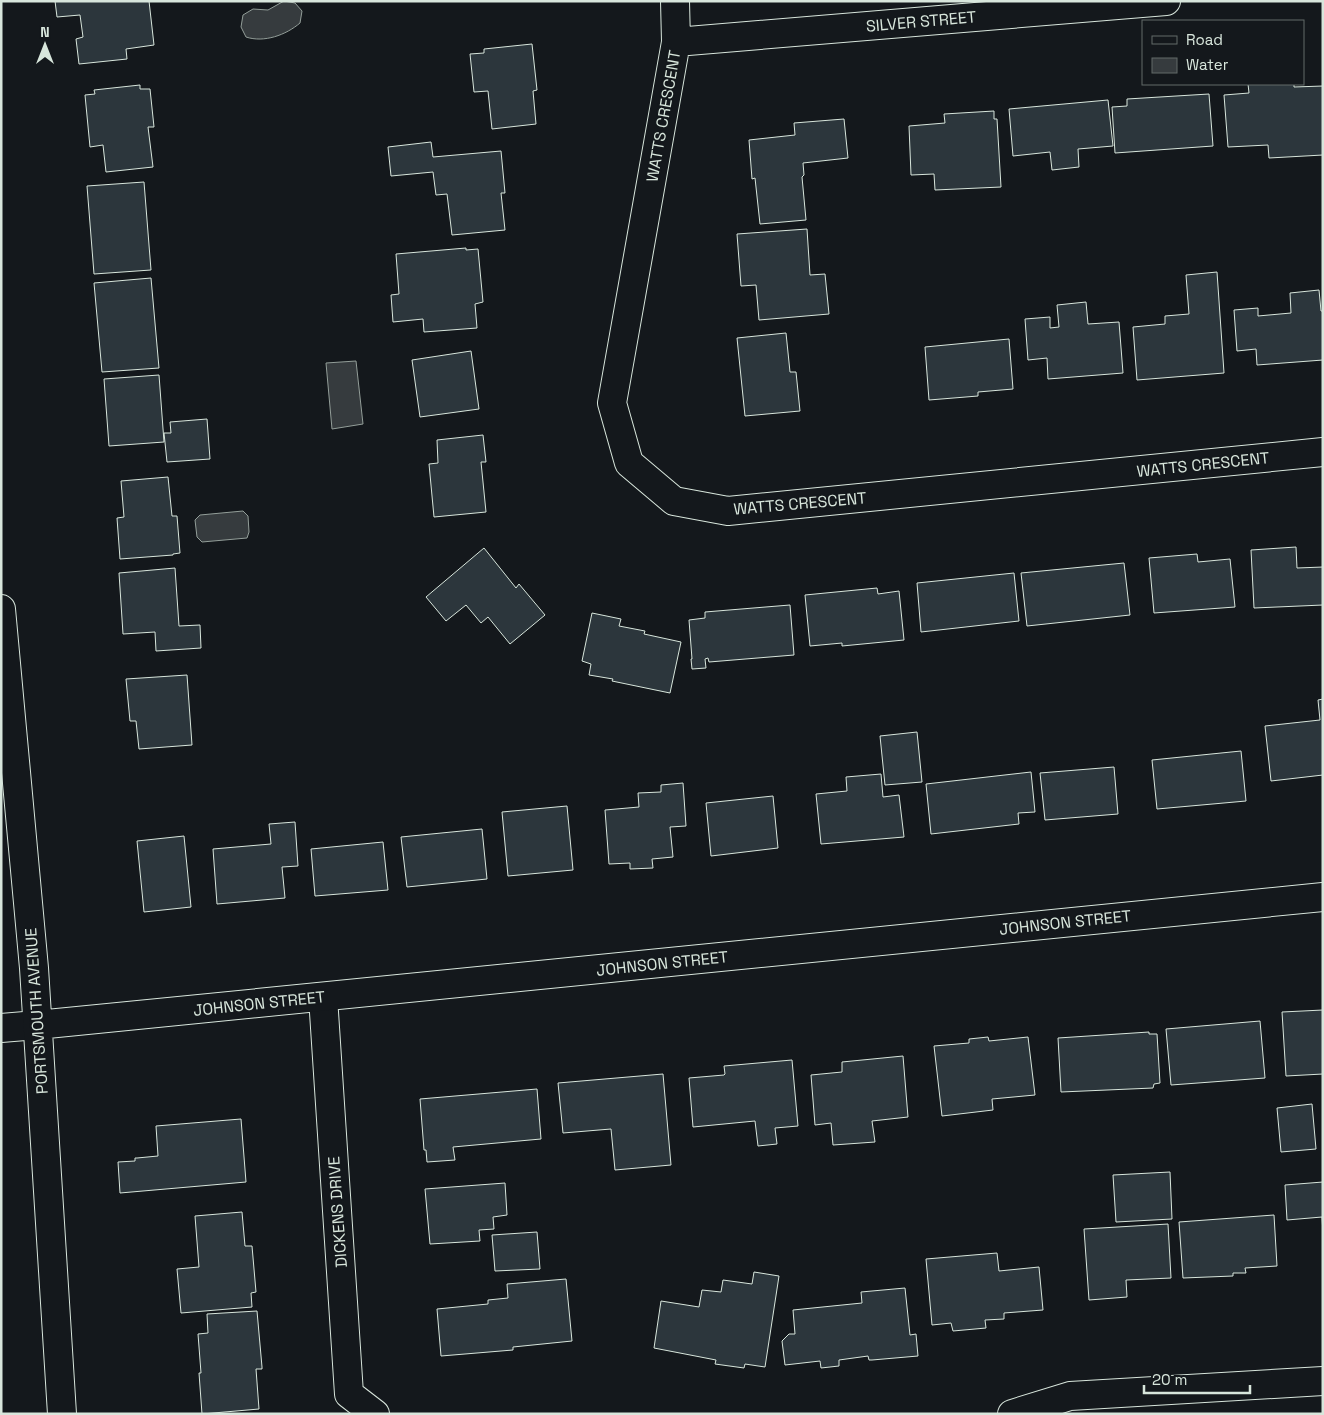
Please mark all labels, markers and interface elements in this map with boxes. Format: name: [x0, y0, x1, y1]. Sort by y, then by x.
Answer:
street label: SILVER STREET: [865, 6, 977, 37]
north arrow: [20, 20, 70, 70]
legend: [1142, 20, 1304, 85]
text: N: [40, 23, 50, 41]
text: Road: [1186, 30, 1223, 49]
street label: WATTS CRESCENT: [642, 49, 685, 184]
text: Water: [1186, 55, 1229, 74]
street label: WATTS CRESCENT: [1136, 447, 1270, 482]
street label: WATTS CRESCENT: [733, 487, 867, 520]
street label: JOHNSON STREET: [998, 905, 1132, 940]
street label: PORTSMOUTH AVENUE: [20, 927, 53, 1095]
street label: JOHNSON STREET: [595, 946, 729, 981]
street label: JOHNSON STREET: [192, 986, 326, 1021]
street label: DICKENS DRIVE: [323, 1156, 352, 1268]
scale bar: [1144, 1362, 1250, 1394]
text: 20 m: [1152, 1370, 1187, 1389]

